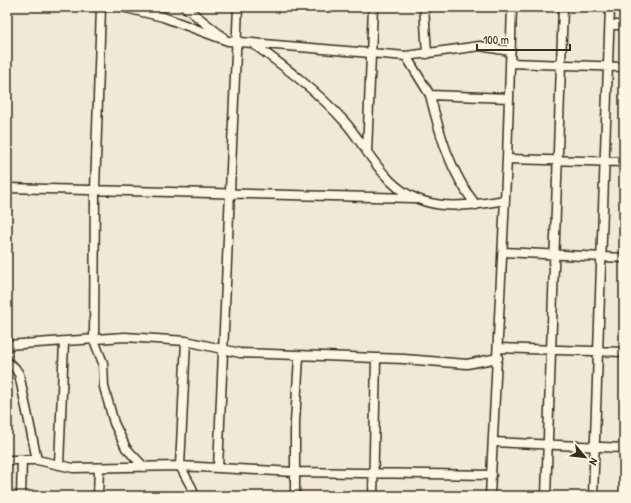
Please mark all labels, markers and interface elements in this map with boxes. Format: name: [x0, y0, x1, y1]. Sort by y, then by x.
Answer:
scale bar: [477, 26, 570, 52]
text: 100 m: [483, 31, 509, 48]
north arrow: [565, 437, 605, 477]
text: N: [586, 456, 601, 468]

